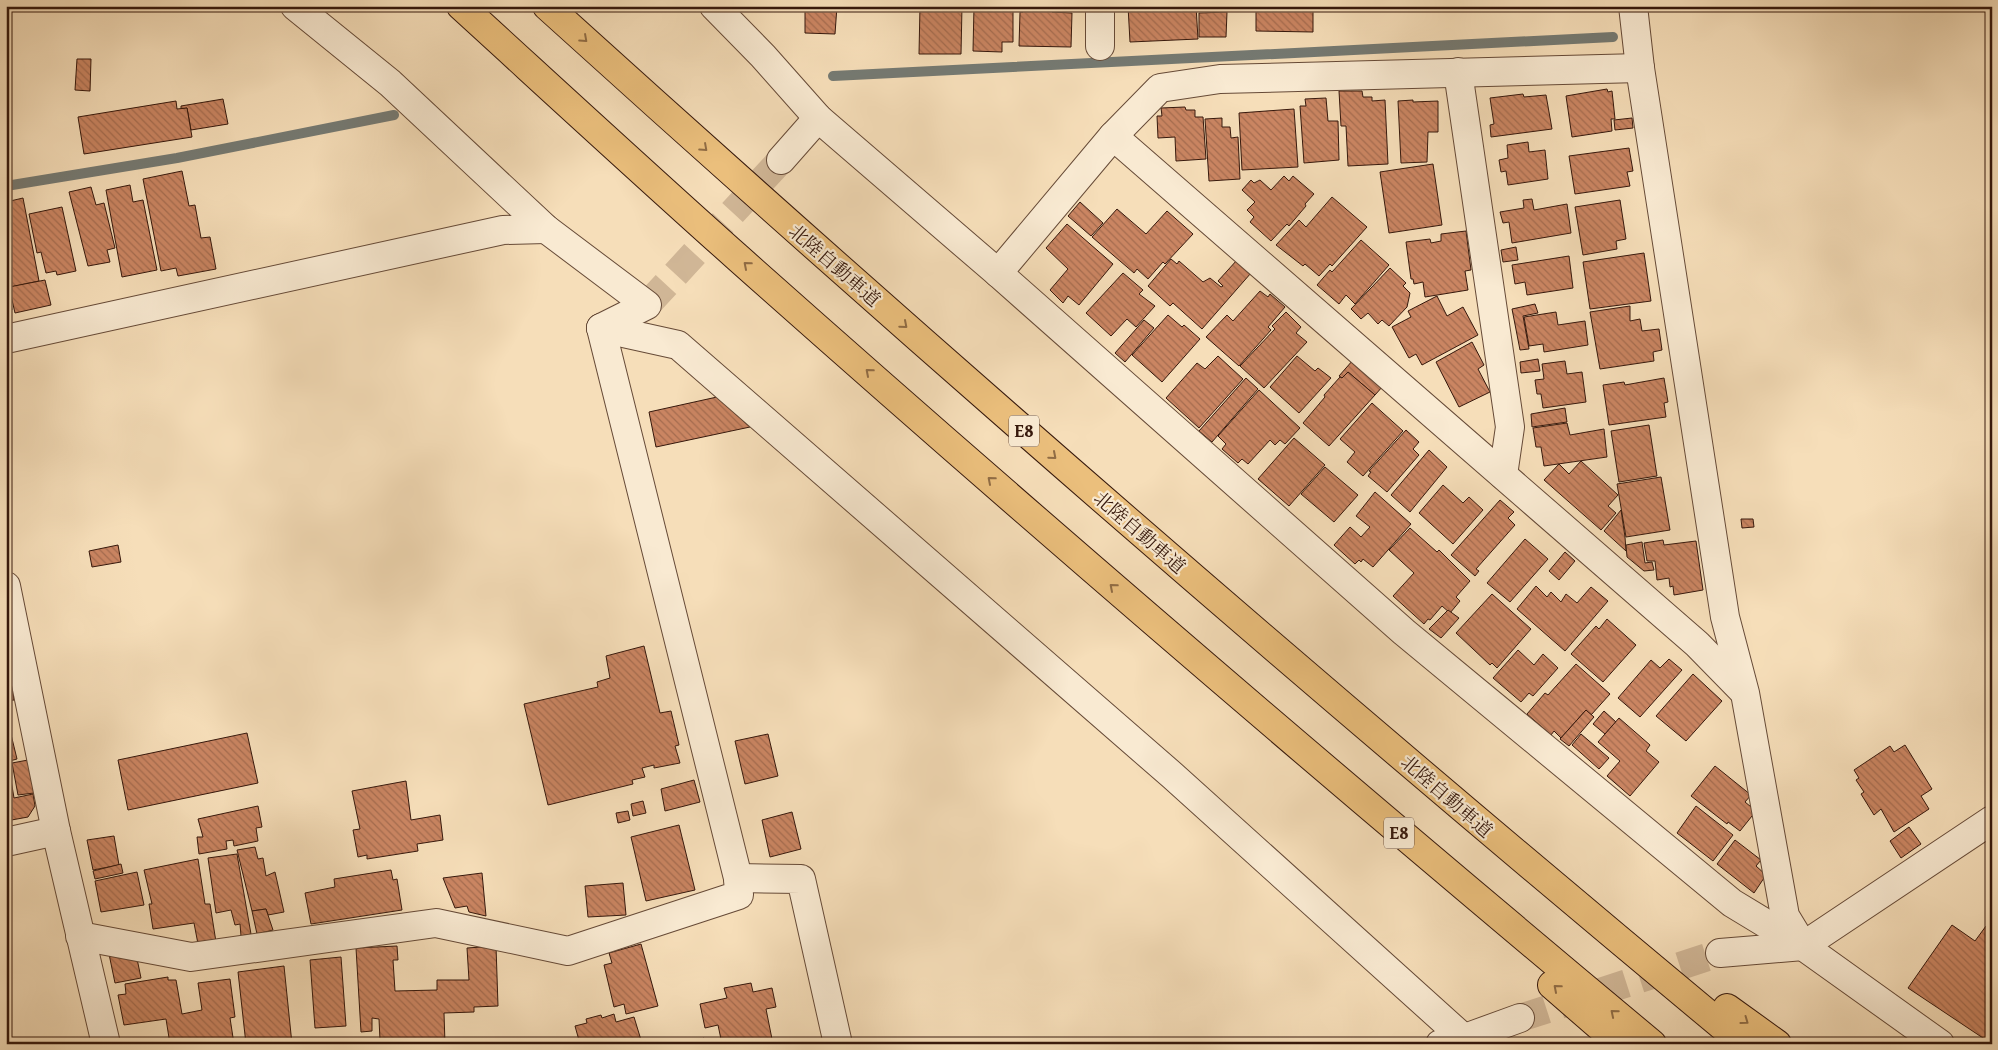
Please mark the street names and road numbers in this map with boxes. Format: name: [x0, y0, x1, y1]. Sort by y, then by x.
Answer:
street label: 北陸自動車道: [783, 217, 887, 313]
road number: E8: [1009, 416, 1039, 446]
street label: 北陸自動車道: [1088, 484, 1192, 580]
street label: 北陸自動車道: [1395, 748, 1499, 844]
road number: E8: [1384, 818, 1414, 848]

